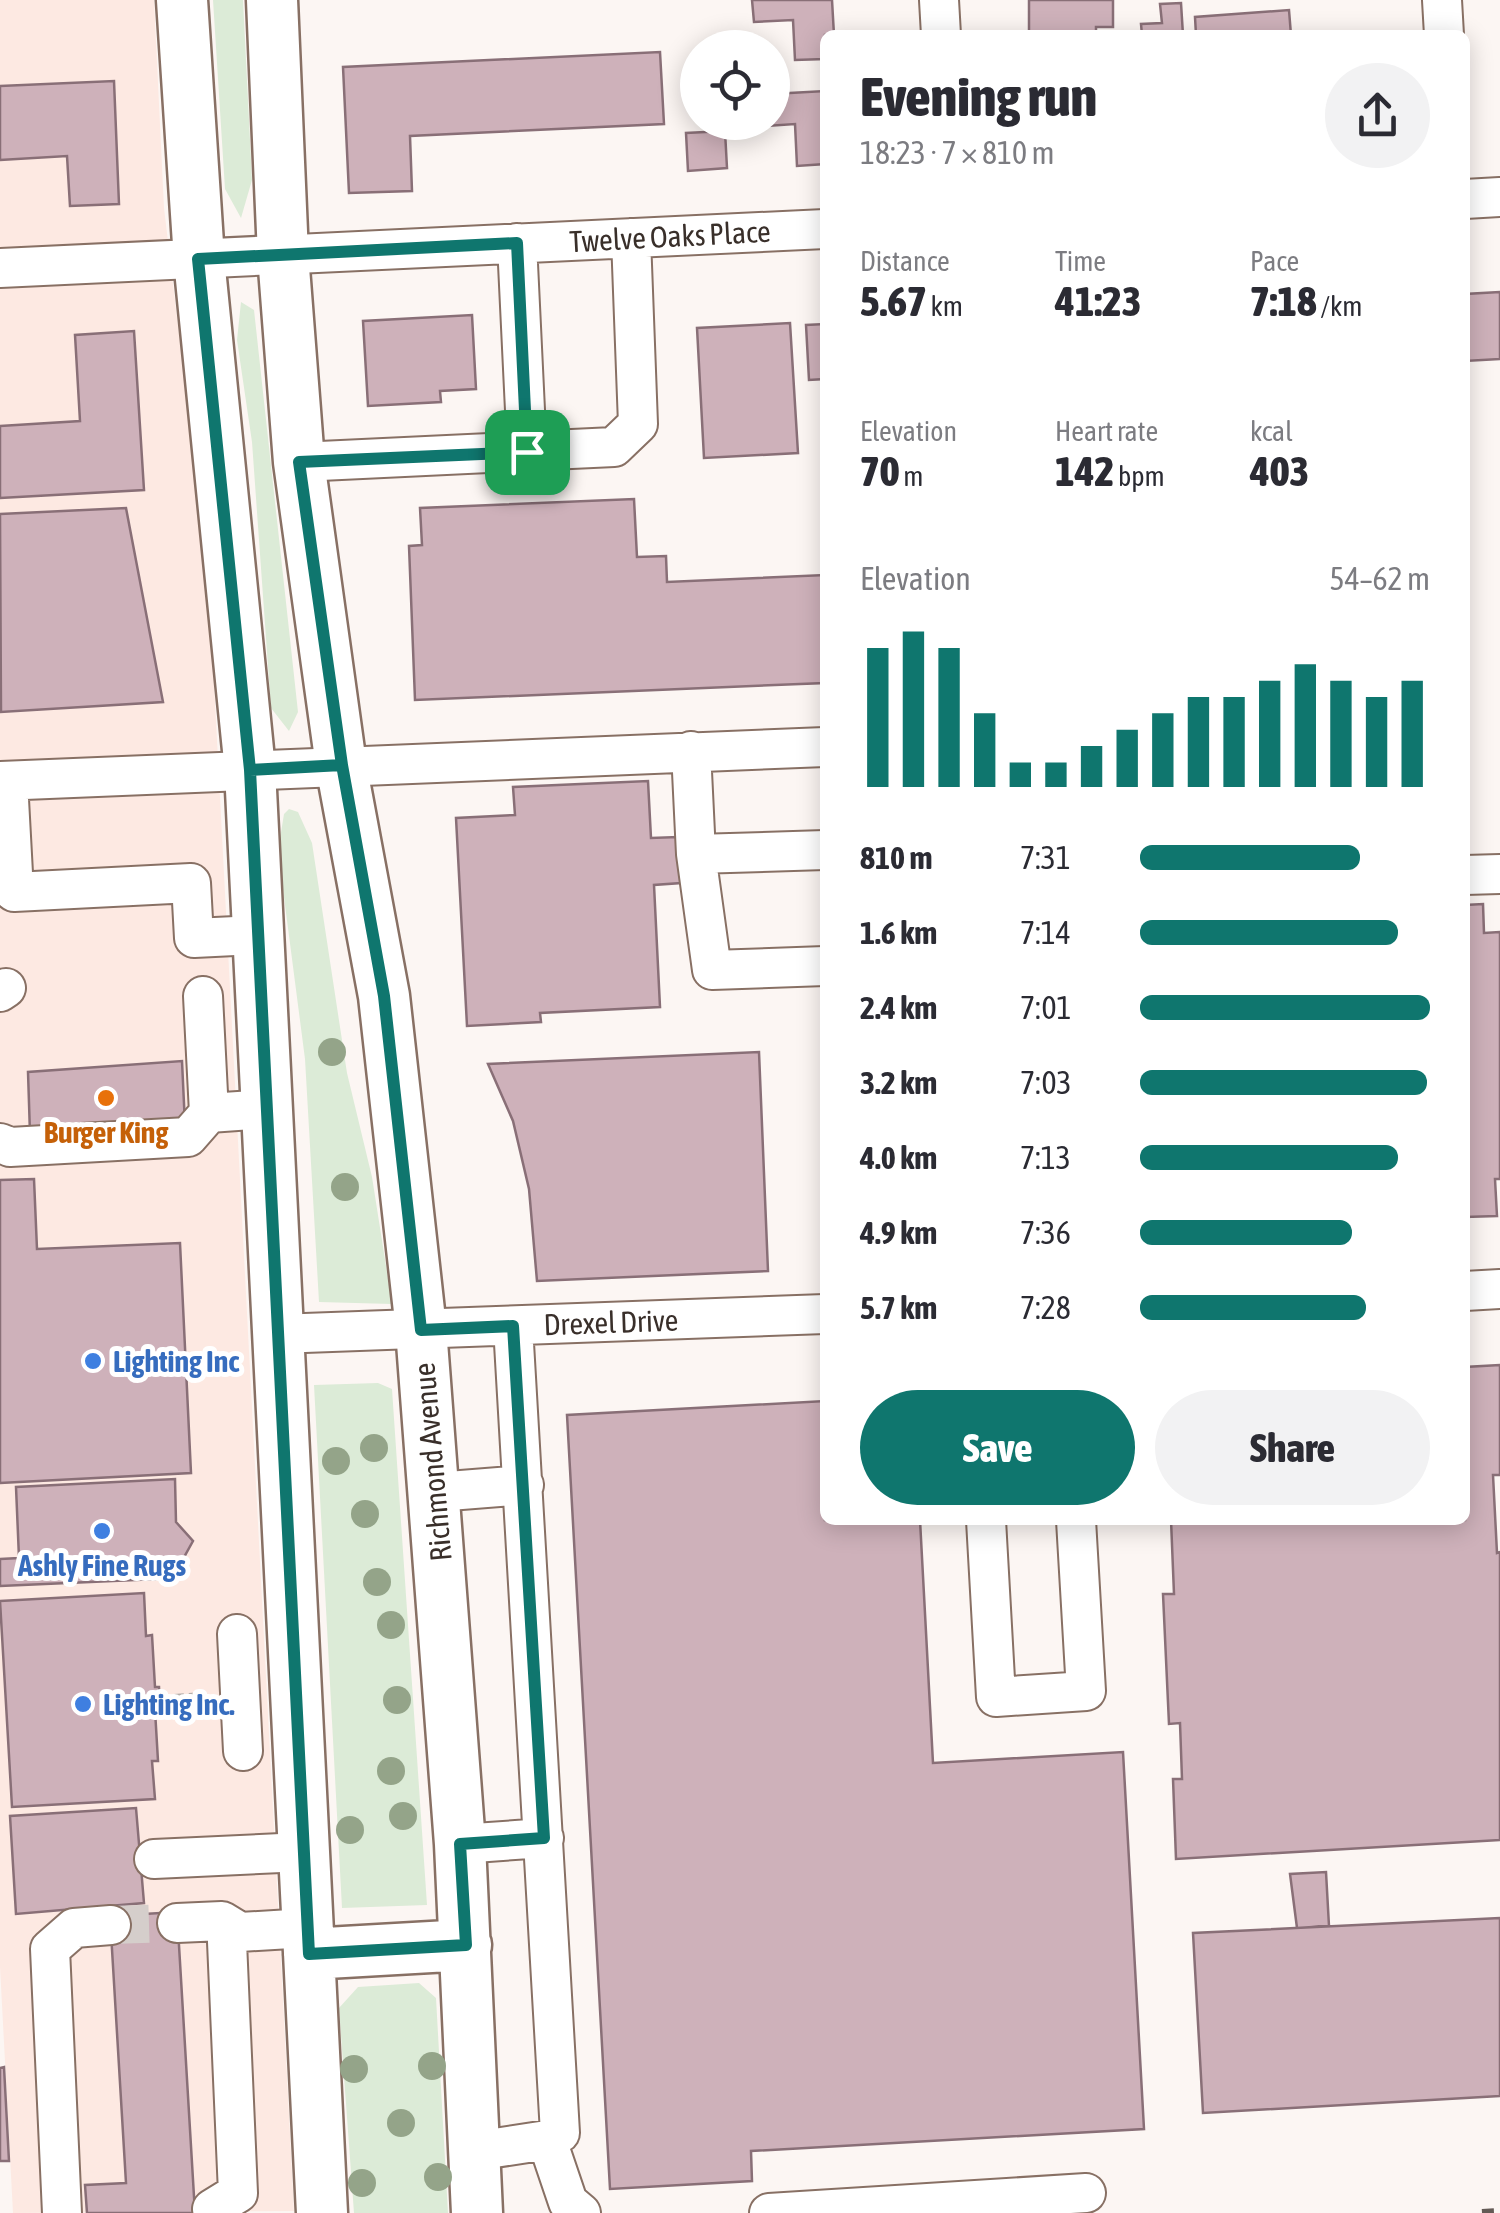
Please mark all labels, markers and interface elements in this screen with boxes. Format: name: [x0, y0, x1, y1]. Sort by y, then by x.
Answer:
map controls: [680, 30, 790, 140]
button: locate: [680, 30, 790, 140]
button: share: [1325, 63, 1430, 168]
text: Evening run: [860, 65, 1097, 128]
text: 18:23 · 7 × 810 m: [860, 134, 1054, 171]
street label: Twelve Oaks Place: [569, 214, 771, 258]
text: Distance: [860, 245, 950, 277]
text: Time: [1055, 245, 1106, 277]
text: Pace: [1250, 245, 1299, 277]
text: 5.67: [860, 277, 927, 325]
text: 41:23: [1055, 277, 1141, 325]
text: 7:18: [1250, 277, 1317, 325]
text: km: [927, 290, 963, 322]
text: /km: [1317, 290, 1362, 322]
pin: [485, 410, 570, 495]
text: Elevation: [860, 415, 957, 447]
text: Heart rate: [1055, 415, 1158, 447]
text: kcal: [1250, 415, 1293, 447]
icon: arrive: [500, 425, 555, 480]
text: 70: [860, 447, 899, 495]
text: 142: [1055, 447, 1114, 495]
text: 403: [1250, 447, 1309, 495]
text: m: [899, 460, 923, 492]
text: bpm: [1114, 460, 1165, 492]
text: Elevation: [860, 560, 971, 597]
text: 54–62 m: [1330, 560, 1430, 597]
text: 810 m: [860, 839, 933, 876]
text: 7:31: [1020, 839, 1071, 876]
text: 1.6 km: [860, 914, 937, 951]
text: 7:14: [1020, 914, 1071, 951]
text: 2.4 km: [860, 989, 937, 1026]
text: 7:01: [1020, 989, 1071, 1026]
text: 3.2 km: [860, 1064, 937, 1101]
text: 7:03: [1020, 1064, 1071, 1101]
marker: Burger King: [95, 1087, 117, 1109]
place label: Burger King: [44, 1115, 168, 1149]
text: 4.0 km: [860, 1139, 937, 1176]
text: 7:13: [1020, 1139, 1071, 1176]
text: 4.9 km: [860, 1214, 937, 1251]
text: 7:36: [1020, 1214, 1071, 1251]
text: 5.7 km: [860, 1289, 937, 1326]
text: 7:28: [1020, 1289, 1071, 1326]
street label: Drexel Drive: [543, 1303, 679, 1341]
place label: Lighting Inc: [113, 1344, 239, 1378]
marker: Lighting Inc: [82, 1350, 104, 1372]
street label: Richmond Avenue: [406, 1361, 458, 1563]
button: Save: [860, 1390, 1135, 1505]
button: Share: [1155, 1390, 1430, 1505]
marker: Ashly Fine Rugs: [91, 1520, 113, 1542]
place label: Ashly Fine Rugs: [17, 1548, 187, 1582]
place label: Lighting Inc.: [103, 1687, 235, 1721]
marker: Lighting Inc.: [72, 1693, 94, 1715]

